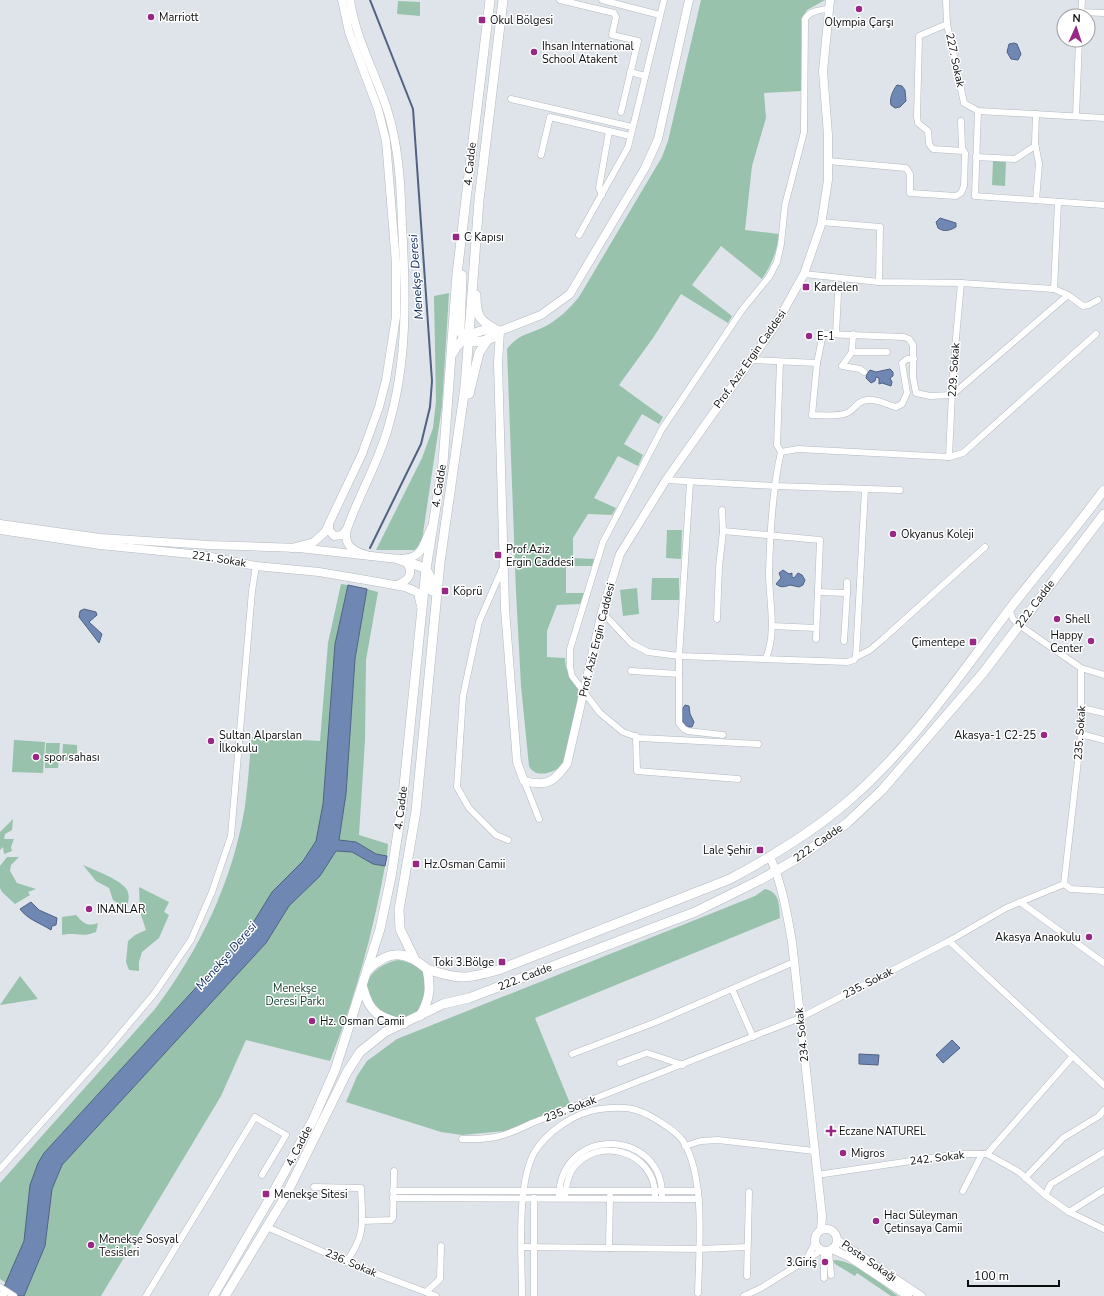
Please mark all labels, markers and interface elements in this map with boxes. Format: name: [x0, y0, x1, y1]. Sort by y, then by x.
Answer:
marker: Olympia Çarşı: [854, 4, 864, 14]
north arrow: [1056, 8, 1096, 48]
place label: Marriott: [159, 10, 198, 25]
text: N: [1072, 11, 1081, 26]
marker: Marriott: [146, 12, 156, 22]
place label: Okul Bölgesi: [490, 13, 553, 28]
marker: Okul Bölgesi: [477, 15, 487, 25]
place label: Olympia Çarşı: [824, 15, 894, 30]
street label: 227. Sokak: [942, 32, 968, 89]
place label: Ihsan International School Atakent: [542, 39, 635, 67]
marker: Ihsan International School Atakent: [529, 47, 539, 57]
street label: 4. Cadde: [460, 141, 480, 187]
place label: C Kapısı: [464, 230, 504, 245]
marker: C Kapısı: [451, 232, 461, 242]
water label: Menekşe Deresi: [405, 234, 427, 320]
place label: Kardelen: [814, 280, 858, 295]
marker: Kardelen: [801, 282, 811, 292]
street label: Prof. Aziz Ergin Caddesi: [710, 307, 790, 411]
place label: E-1: [817, 329, 835, 344]
marker: E-1: [804, 331, 814, 341]
street label: 229. Sokak: [945, 342, 963, 398]
street label: 4. Cadde: [428, 463, 450, 509]
place label: Okyanus Koleji: [901, 527, 974, 542]
marker: Okyanus Koleji: [888, 529, 898, 539]
place label: Prof.Aziz Ergin Caddesi: [506, 542, 574, 570]
street label: 221. Sokak: [191, 547, 248, 571]
marker: Prof.Aziz Ergin Caddesi: [493, 550, 503, 560]
street label: 222. Cadde: [1012, 577, 1058, 631]
street label: Prof. Aziz Ergin Caddesi: [576, 581, 618, 699]
place label: Köprü: [453, 584, 482, 599]
marker: Köprü: [440, 586, 450, 596]
place label: Shell: [1065, 612, 1091, 627]
marker: Shell: [1052, 614, 1062, 624]
place label: Happy Center: [1050, 628, 1083, 656]
place label: Çimentepe: [912, 635, 965, 650]
marker: Happy Center: [1086, 636, 1096, 646]
marker: Çimentepe: [968, 637, 978, 647]
street label: 235. Sokak: [1071, 705, 1089, 761]
place label: Sultan Alparslan İlkokulu: [219, 728, 302, 756]
place label: Akasya-1 C2-25: [954, 728, 1036, 743]
marker: Akasya-1 C2-25: [1039, 730, 1049, 740]
marker: Sultan Alparslan İlkokulu: [206, 736, 216, 746]
place label: spor sahası: [44, 750, 100, 765]
marker: spor sahası: [31, 752, 41, 762]
street label: 4. Cadde: [391, 785, 411, 831]
street label: 222. Cadde: [790, 820, 846, 865]
place label: Lale Şehir: [703, 843, 752, 858]
marker: Lale Şehir: [755, 845, 765, 855]
place label: Hz.Osman Camii: [424, 857, 505, 872]
marker: Hz.Osman Camii: [411, 859, 421, 869]
place label: INANLAR: [97, 902, 146, 917]
marker: INANLAR: [84, 904, 94, 914]
water label: Menekşe Deresi: [192, 918, 260, 993]
place label: Akasya Anaokulu: [995, 930, 1081, 945]
marker: Akasya Anaokulu: [1084, 932, 1094, 942]
place label: Toki 3.Bölge: [433, 955, 494, 970]
marker: Toki 3.Bölge: [497, 957, 507, 967]
street label: 222. Cadde: [496, 960, 554, 994]
street label: 235. Sokak: [840, 964, 896, 1002]
park label: Menekşe Deresi Parkı: [266, 981, 324, 1009]
street label: 234. Sokak: [792, 1006, 812, 1063]
place label: Hz. Osman Camii: [320, 1014, 404, 1029]
marker: Hz. Osman Camii: [307, 1016, 317, 1026]
street label: 235. Sokak: [542, 1092, 599, 1126]
street label: 4. Cadde: [282, 1123, 316, 1169]
place label: Eczane NATUREL: [839, 1124, 926, 1139]
marker: Eczane NATUREL: [826, 1126, 836, 1136]
place label: Migros: [851, 1146, 885, 1161]
street label: 242. Sokak: [909, 1147, 966, 1169]
marker: Migros: [838, 1148, 848, 1158]
place label: Menekşe Sitesi: [274, 1187, 348, 1202]
marker: Menekşe Sitesi: [261, 1189, 271, 1199]
place label: Hacı Süleyman Çetinsaya Camii: [884, 1208, 962, 1236]
marker: Hacı Süleyman Çetinsaya Camii: [871, 1216, 881, 1226]
place label: Menekşe Sosyal Tesisleri: [99, 1232, 179, 1260]
street label: Posta Sokağı: [838, 1237, 900, 1285]
marker: Menekşe Sosyal Tesisleri: [86, 1240, 96, 1250]
street label: 236. Sokak: [323, 1245, 380, 1281]
place label: 3.Giriş: [786, 1255, 817, 1270]
marker: 3.Giriş: [820, 1257, 830, 1267]
scale bar: [968, 1262, 1059, 1288]
text: 100 m: [974, 1268, 1009, 1284]

